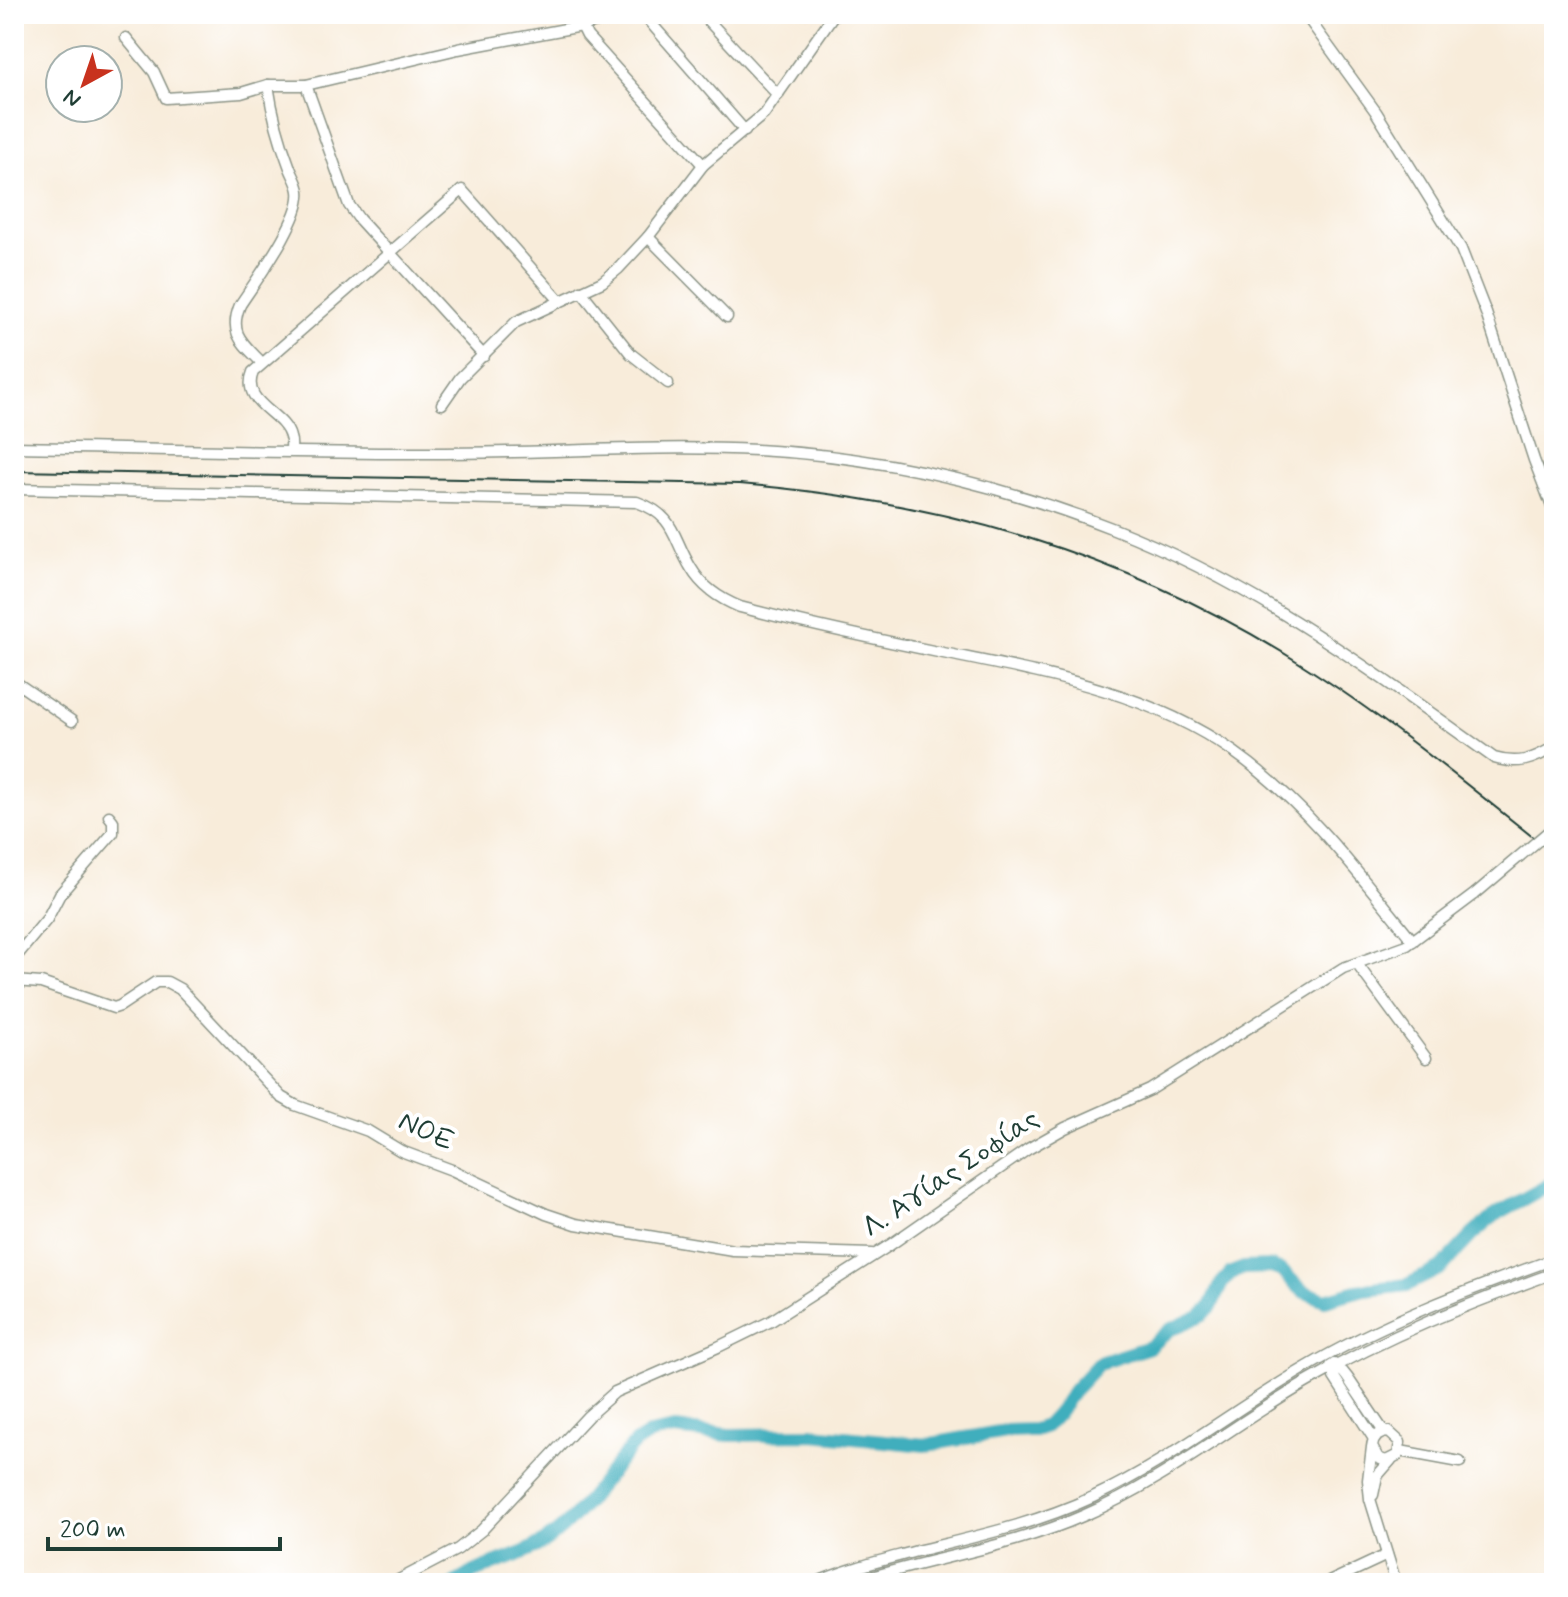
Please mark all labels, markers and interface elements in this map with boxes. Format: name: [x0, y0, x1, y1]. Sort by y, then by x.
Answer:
north arrow: [44, 44, 124, 124]
text: N: [58, 82, 87, 113]
street label: Λ. Αγίας Σοφίας: [855, 1101, 1047, 1247]
street label: NOE: [392, 1103, 460, 1161]
scale bar: [48, 1501, 280, 1551]
text: 200 m: [60, 1515, 126, 1546]

